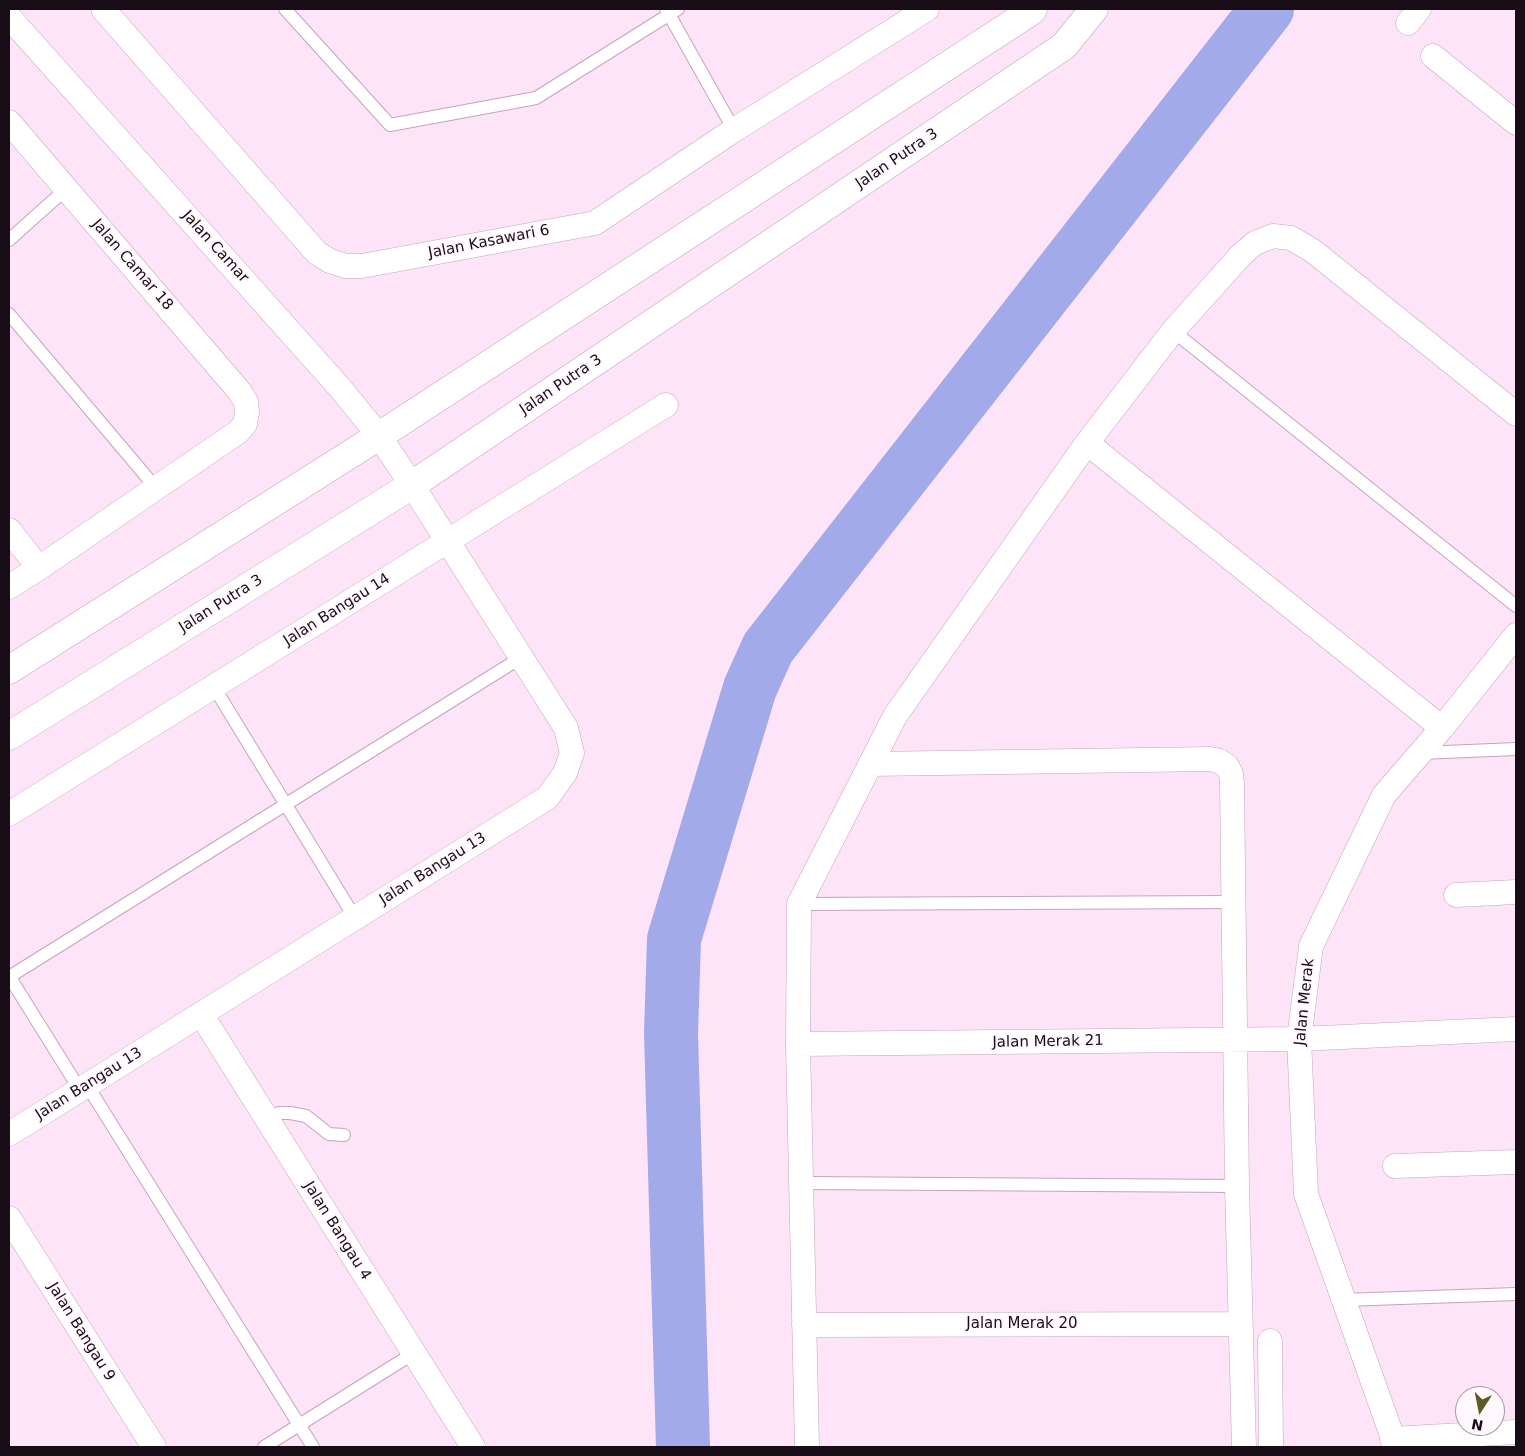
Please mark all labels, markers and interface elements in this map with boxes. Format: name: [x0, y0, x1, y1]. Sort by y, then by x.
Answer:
street label: Jalan Putra 3: [853, 125, 941, 193]
street label: Jalan Camar: [178, 207, 252, 287]
street label: Jalan Camar 18: [88, 216, 176, 314]
street label: Jalan Kasawari 6: [427, 221, 551, 263]
street label: Jalan Putra 3: [517, 351, 605, 419]
street label: Jalan Bangau 14: [280, 570, 394, 650]
street label: Jalan Putra 3: [176, 571, 266, 637]
street label: Jalan Bangau 13: [376, 829, 490, 909]
street label: Jalan Merak: [1291, 958, 1319, 1046]
street label: Jalan Merak 21: [992, 1032, 1104, 1052]
street label: Jalan Bangau 13: [32, 1044, 146, 1124]
street label: Jalan Bangau 4: [299, 1178, 375, 1284]
street label: Jalan Bangau 9: [43, 1279, 119, 1385]
street label: Jalan Merak 20: [966, 1315, 1078, 1333]
north arrow: [1455, 1386, 1505, 1436]
text: N: [1470, 1416, 1485, 1434]

